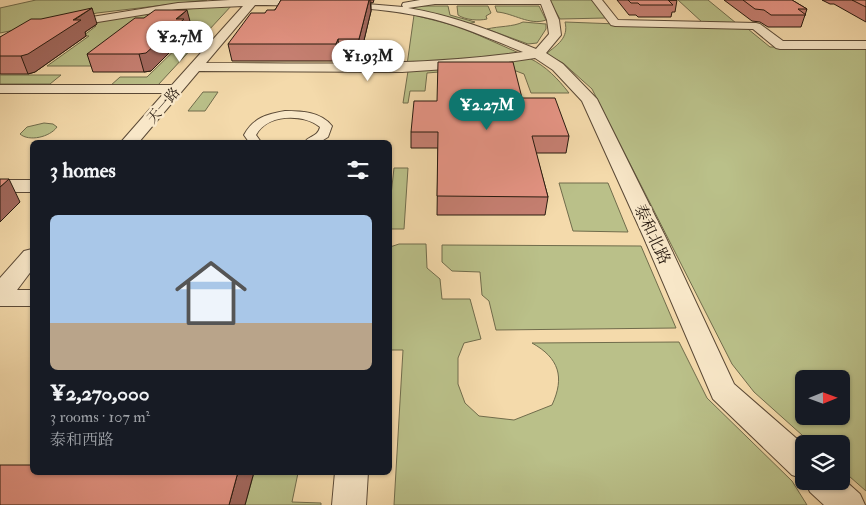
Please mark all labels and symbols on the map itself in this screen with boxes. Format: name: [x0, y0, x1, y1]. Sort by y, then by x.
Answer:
pin: ¥2.7M: [145, 20, 215, 63]
pin: ¥1.93M: [327, 39, 409, 82]
street label: 天一路: [143, 84, 184, 127]
pin: ¥2.27M: [446, 88, 528, 131]
street label: 泰和北路: [630, 201, 675, 268]
north arrow: [795, 370, 850, 425]

